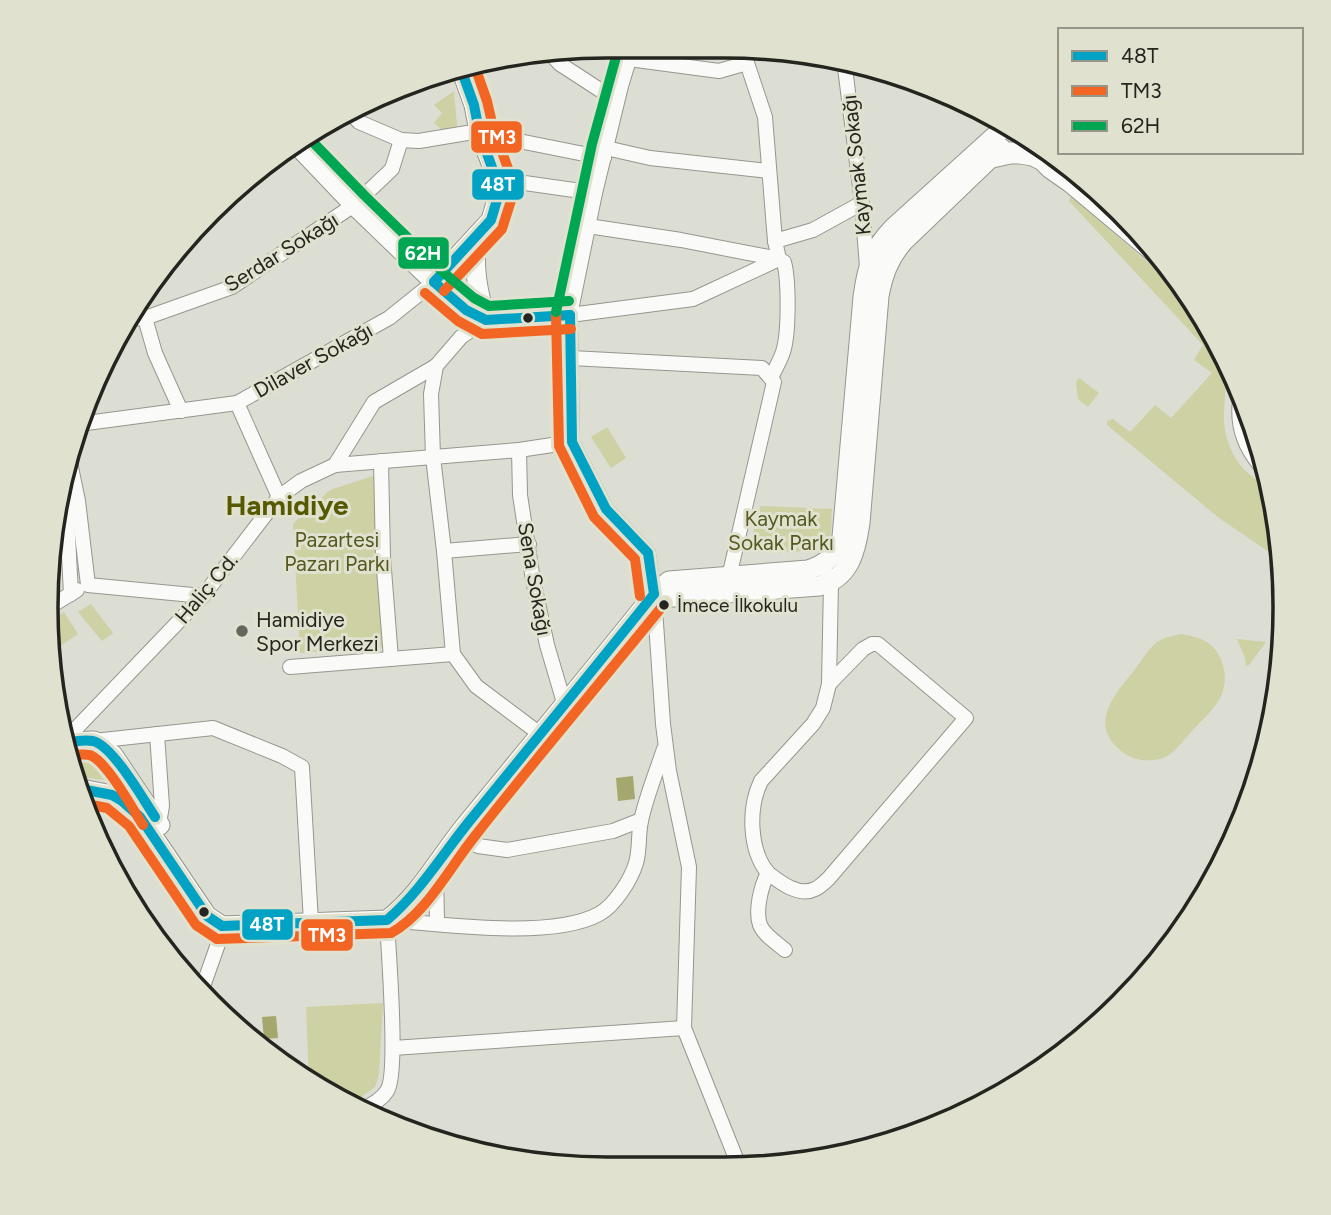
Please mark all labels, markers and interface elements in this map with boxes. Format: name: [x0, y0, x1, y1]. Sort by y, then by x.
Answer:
legend: [1058, 28, 1303, 154]
text: 48T: [1121, 43, 1159, 68]
text: TM3: [1121, 78, 1162, 103]
street label: Kaymak Sokağı: [836, 94, 876, 236]
text: 62H: [1121, 113, 1160, 138]
line badge: TM3: [470, 120, 523, 154]
text: TM3: [478, 126, 516, 149]
line badge: 48T: [471, 168, 525, 201]
text: 48T: [481, 173, 515, 196]
street label: Serdar Sokağı: [219, 207, 343, 297]
line badge: 62H: [397, 236, 450, 270]
text: 62H: [405, 242, 441, 265]
unlabelled marker: [521, 311, 535, 325]
street label: Dilaver Sokağı: [249, 317, 377, 403]
district label: Hamidiye: [226, 488, 348, 522]
park label: Kaymak Sokak Parkı: [728, 506, 834, 555]
street label: Sena Sokağı: [513, 520, 557, 638]
park label: Pazartesi Pazarı Parkı: [284, 527, 390, 576]
street label: Haliç Cd.: [169, 548, 243, 628]
place label: İmece İlkokulu: [677, 594, 798, 617]
marker: İmece İlkokulu: [657, 598, 671, 612]
place label: Hamidiye Spor Merkezi: [256, 607, 379, 656]
marker: Hamidiye Spor Merkezi: [234, 623, 250, 639]
unlabelled marker: [197, 905, 211, 919]
line badge: 48T: [241, 908, 294, 941]
text: 48T: [250, 913, 284, 936]
line badge: TM3: [300, 918, 354, 952]
text: TM3: [308, 924, 346, 947]

